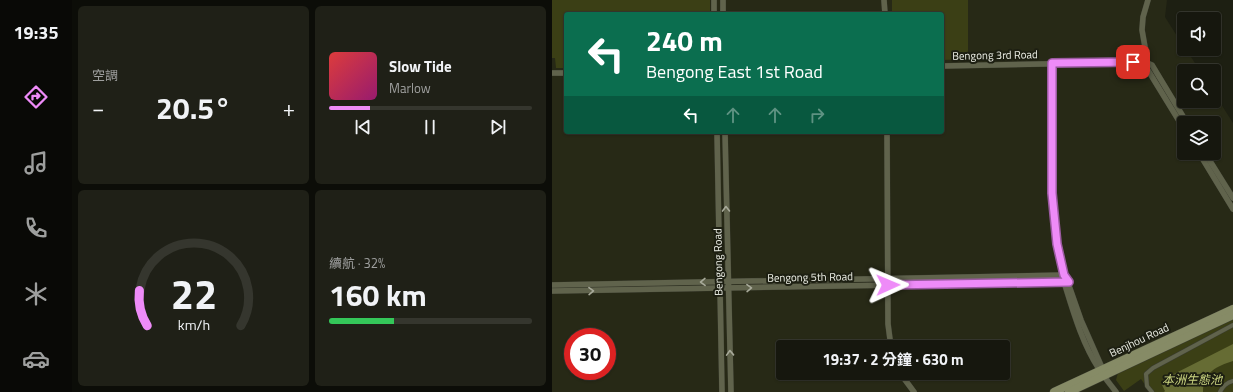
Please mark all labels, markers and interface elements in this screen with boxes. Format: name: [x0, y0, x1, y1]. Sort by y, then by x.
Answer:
map controls: [1177, 12, 1221, 160]
button: sound: [1177, 12, 1221, 56]
text: 19:35: [14, 19, 58, 46]
text: 240 m: [646, 19, 723, 62]
icon: left: [580, 28, 632, 80]
pin: [1116, 45, 1150, 79]
street label: Bengong 3rd Road: [952, 46, 1038, 64]
icon: arrive: [1122, 51, 1144, 73]
text: Slow Tide: [389, 55, 452, 78]
text: Bengong East 1st Road: [646, 58, 823, 85]
button: search: [1177, 64, 1221, 108]
text: 空調: [92, 65, 118, 85]
text: Marlow: [389, 78, 431, 98]
icon: directions: [22, 83, 50, 111]
text: 20.5°: [156, 85, 231, 131]
text: −: [92, 91, 104, 125]
text: +: [283, 91, 295, 125]
icon: left: [680, 104, 702, 126]
icon: ahead: [722, 104, 744, 126]
icon: ahead: [764, 104, 786, 126]
icon: right: [806, 104, 828, 126]
icon: previous: [352, 116, 374, 138]
icon: pause: [419, 116, 441, 138]
icon: next: [487, 116, 509, 138]
button: layers: [1177, 116, 1221, 160]
icon: music: [22, 149, 50, 177]
one-way arrow: [722, 206, 731, 212]
icon: phone: [22, 214, 50, 242]
street label: Bengong Road: [709, 228, 727, 296]
text: 續航 · 32%: [329, 253, 385, 273]
text: 22: [170, 262, 217, 325]
position arrow: [867, 264, 909, 306]
street label: Bengong 5th Road: [767, 268, 853, 286]
text: 160 km: [329, 272, 427, 318]
one-way arrow: [700, 278, 706, 286]
icon: climate: [22, 280, 50, 308]
one-way arrow: [746, 284, 752, 292]
one-way arrow: [588, 286, 594, 295]
text: km/h: [177, 314, 210, 336]
street label: Benjhou Road: [1106, 319, 1172, 361]
speed limit sign: 30: [564, 328, 616, 380]
icon: car: [22, 345, 50, 373]
text: 19:37 · 2 分鐘 · 630 m: [822, 348, 964, 371]
one-way arrow: [726, 350, 734, 356]
water label: 本洲生態池: [1162, 370, 1224, 389]

